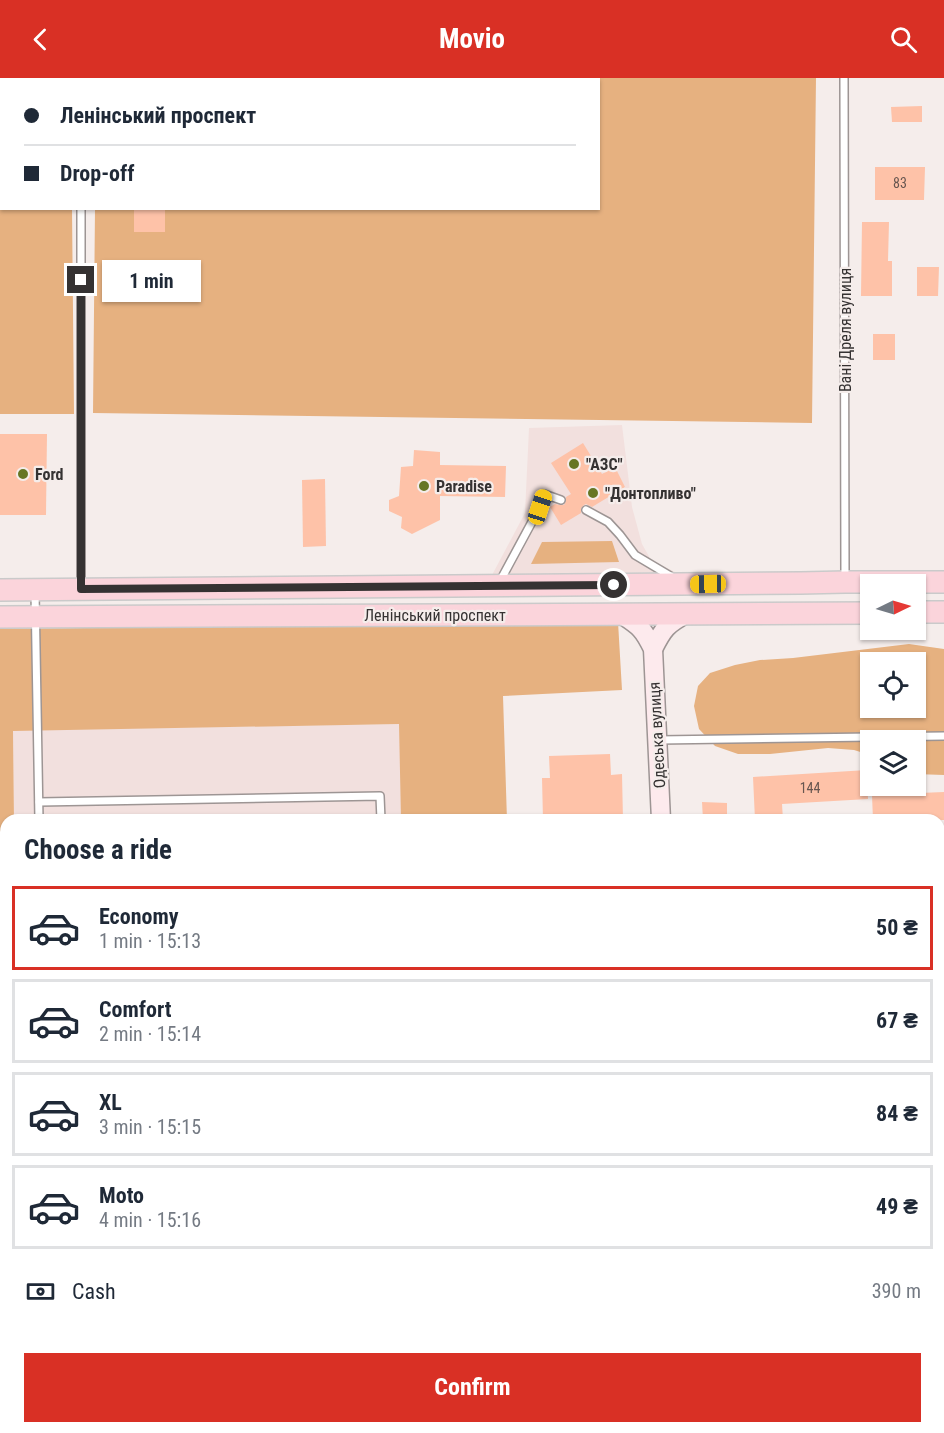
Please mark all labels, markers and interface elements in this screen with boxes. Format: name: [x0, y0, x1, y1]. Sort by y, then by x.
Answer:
icon: back: [24, 23, 57, 56]
text: Movio: [439, 23, 505, 55]
icon: search: [887, 23, 920, 56]
text: Ленінський проспект: [60, 103, 256, 128]
text: Drop-off: [60, 161, 134, 186]
house number: 83: [893, 175, 907, 191]
callout: 1 min: [102, 259, 201, 301]
route end: [67, 266, 94, 293]
street label: Вані Дреля вулиця: [836, 268, 855, 392]
text: 1 min: [129, 269, 174, 293]
place label: "АЗС": [586, 455, 623, 474]
marker: "АЗС": [567, 457, 581, 471]
place label: Ford: [35, 465, 64, 484]
marker: Ford: [16, 467, 30, 481]
place label: Paradise: [436, 477, 492, 496]
marker: Paradise: [417, 479, 431, 493]
place label: "Донтопливо": [605, 484, 696, 503]
marker: "Донтопливо": [586, 486, 600, 500]
car: [526, 487, 554, 527]
route start: [600, 571, 627, 598]
north arrow: [860, 574, 926, 640]
map controls: [860, 574, 926, 796]
car: [690, 575, 726, 593]
street label: Ленінський проспект: [364, 606, 506, 625]
button: locate: [860, 652, 926, 718]
street label: Одеська вулиця: [645, 681, 669, 789]
button: layers: [860, 730, 926, 796]
house number: 144: [800, 780, 820, 796]
text: Choose a ride: [24, 834, 172, 866]
icon: car: [27, 901, 81, 955]
text: Economy: [99, 904, 179, 929]
text: 50 ₴: [876, 915, 918, 940]
text: 1 min · 15:13: [99, 929, 201, 953]
icon: car: [27, 994, 81, 1048]
text: Comfort: [99, 997, 172, 1022]
text: 67 ₴: [876, 1008, 918, 1033]
text: 2 min · 15:14: [99, 1022, 201, 1046]
icon: car: [27, 1087, 81, 1141]
text: XL: [99, 1090, 122, 1115]
text: 84 ₴: [876, 1101, 918, 1126]
text: 3 min · 15:15: [99, 1115, 201, 1139]
icon: car: [27, 1180, 81, 1234]
text: Moto: [99, 1183, 144, 1208]
text: 49 ₴: [876, 1194, 918, 1219]
text: 4 min · 15:16: [99, 1208, 201, 1232]
icon: cash: [24, 1275, 57, 1308]
text: Cash: [72, 1279, 116, 1304]
text: 390 m: [872, 1279, 921, 1303]
button: Confirm: [24, 1353, 921, 1422]

